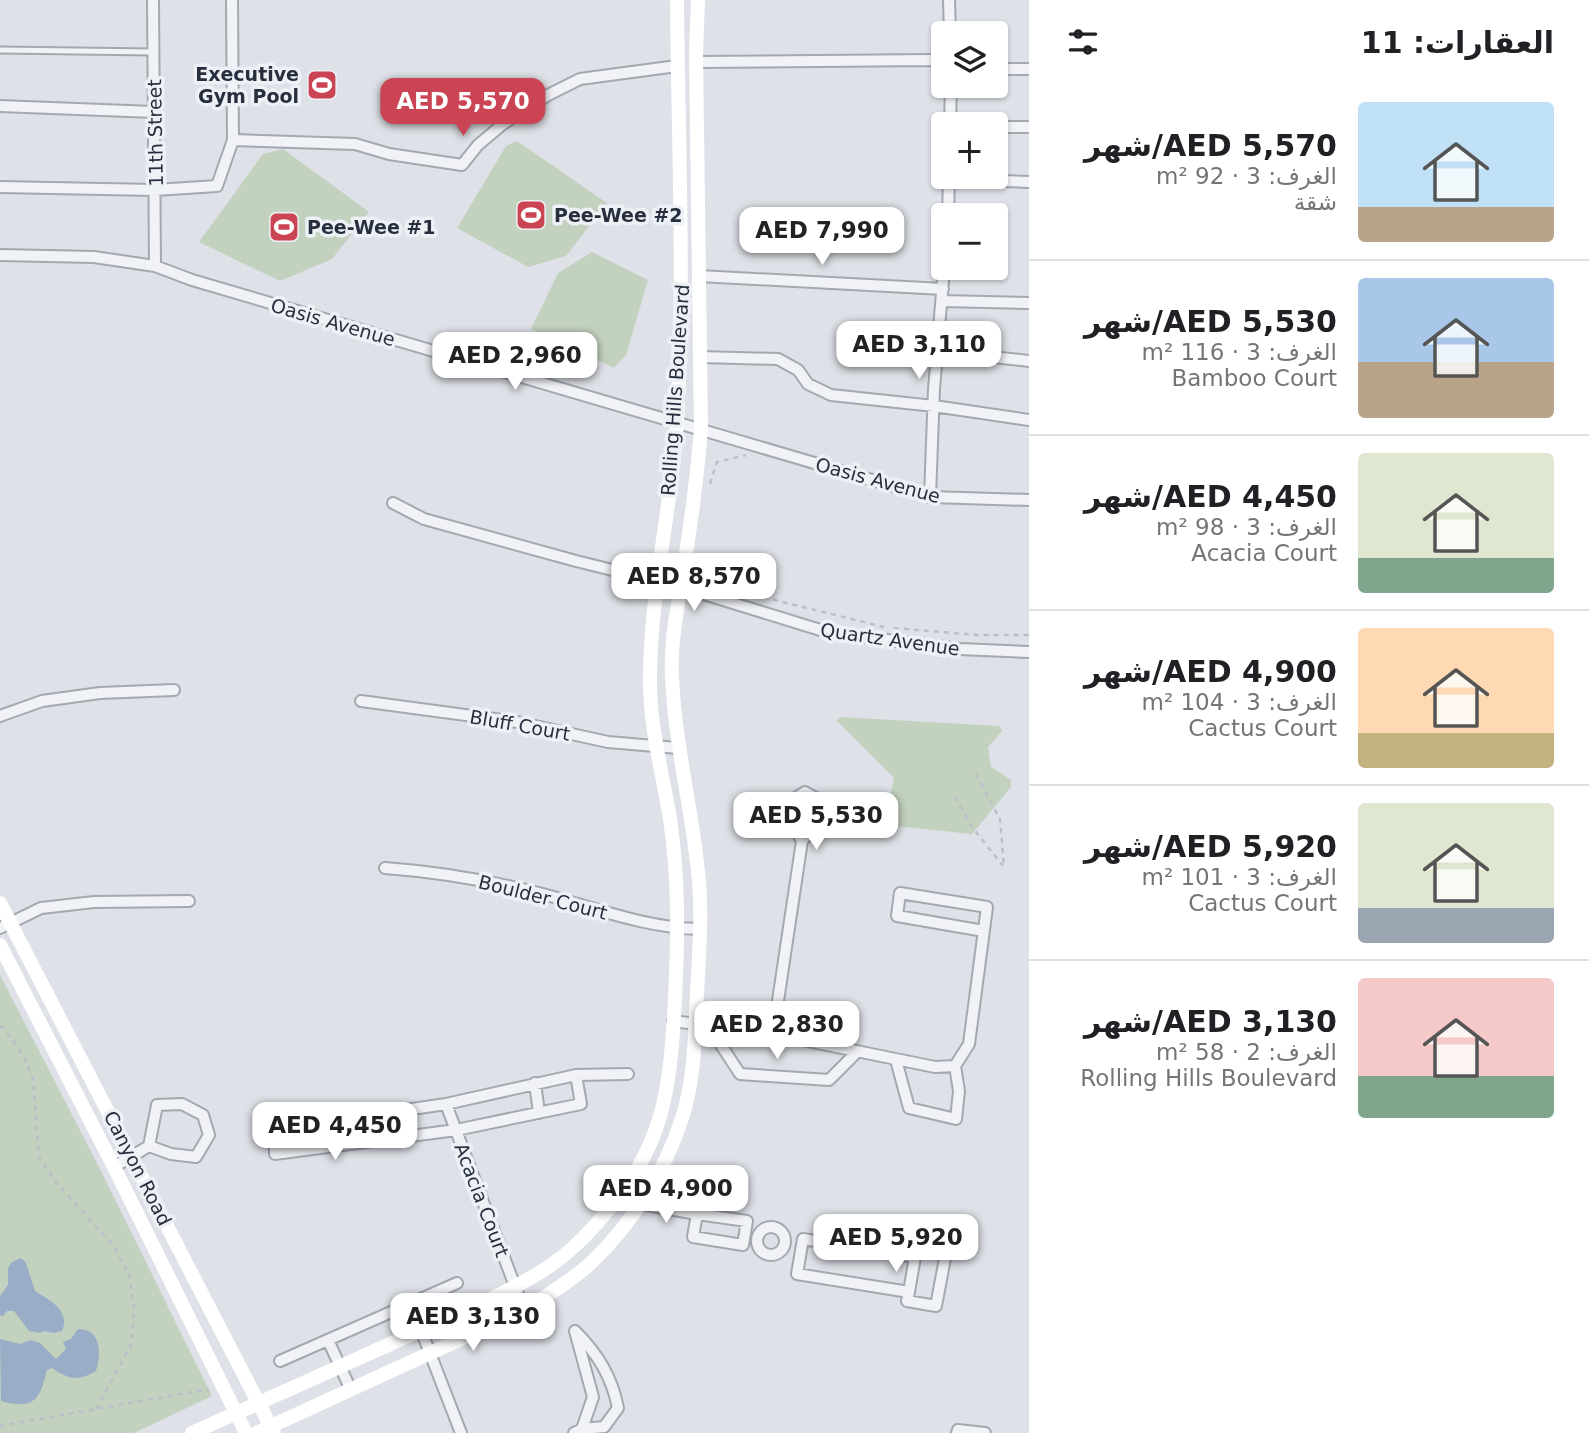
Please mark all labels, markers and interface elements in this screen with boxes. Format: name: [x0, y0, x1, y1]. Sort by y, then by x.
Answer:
map controls: [931, 21, 1008, 280]
button: layers: [931, 21, 1008, 98]
icon: filters: [1064, 23, 1102, 61]
text: العقارات: 11: [1361, 25, 1554, 60]
place label: Executive Gym Pool: [195, 63, 299, 107]
sports icon: Executive Gym Pool: [305, 68, 339, 102]
pin: AED 5,570: [383, 78, 543, 138]
street label: 11th Street: [143, 79, 167, 187]
text: AED 5,570: [396, 88, 530, 114]
button: +: [931, 112, 1008, 189]
text: AED 5,570/شهر: [1084, 128, 1337, 163]
icon: home: [1414, 130, 1498, 214]
text: الغرف: 3 · 92 m²: [1156, 163, 1337, 189]
text: شقة: [1294, 189, 1337, 215]
sports icon: Pee-Wee #2: [514, 198, 548, 232]
button: −: [931, 203, 1008, 280]
place label: Pee-Wee #2: [554, 204, 683, 226]
pin: AED 7,990: [742, 208, 902, 267]
sports icon: Pee-Wee #1: [267, 210, 301, 244]
place label: Pee-Wee #1: [307, 216, 436, 238]
text: AED 7,990: [755, 217, 889, 243]
street label: Rolling Hills Boulevard: [657, 283, 693, 497]
street label: Oasis Avenue: [268, 294, 398, 350]
text: AED 5,530/شهر: [1084, 304, 1337, 339]
icon: home: [1414, 306, 1498, 390]
pin: AED 3,110: [839, 322, 999, 381]
text: AED 3,110: [852, 331, 986, 357]
pin: AED 2,960: [435, 332, 595, 392]
text: الغرف: 3 · 116 m²: [1141, 339, 1337, 365]
text: AED 2,960: [448, 342, 582, 368]
text: Bamboo Court: [1171, 365, 1337, 391]
street label: Oasis Avenue: [813, 453, 943, 507]
text: AED 4,450/شهر: [1084, 479, 1337, 514]
icon: home: [1414, 481, 1498, 565]
text: الغرف: 3 · 98 m²: [1156, 514, 1337, 540]
text: Acacia Court: [1191, 540, 1337, 566]
pin: AED 8,570: [614, 554, 774, 613]
text: AED 8,570: [627, 563, 761, 589]
street label: Quartz Avenue: [819, 618, 961, 660]
text: AED 4,900/شهر: [1084, 654, 1337, 689]
icon: home: [1414, 656, 1498, 740]
text: الغرف: 3 · 104 m²: [1141, 689, 1337, 715]
street label: Bluff Court: [468, 705, 572, 745]
text: Cactus Court: [1188, 715, 1337, 741]
pin: AED 5,530: [736, 792, 896, 852]
text: AED 5,530: [749, 802, 883, 828]
text: AED 5,920/شهر: [1084, 829, 1337, 864]
icon: home: [1414, 831, 1498, 915]
text: الغرف: 3 · 101 m²: [1141, 864, 1337, 890]
street label: Boulder Court: [476, 870, 610, 924]
text: Cactus Court: [1188, 890, 1337, 916]
pin: AED 2,830: [697, 1002, 857, 1061]
text: AED 3,130/شهر: [1084, 1004, 1337, 1039]
icon: home: [1414, 1006, 1498, 1090]
text: AED 2,830: [710, 1011, 844, 1037]
text: الغرف: 2 · 58 m²: [1156, 1039, 1337, 1065]
text: Rolling Hills Boulevard: [1080, 1065, 1337, 1091]
pin: AED 4,450: [255, 1102, 415, 1162]
street label: Canyon Road: [100, 1107, 176, 1229]
text: AED 4,450: [268, 1112, 402, 1138]
street label: Acacia Court: [450, 1140, 514, 1260]
pin: AED 4,900: [586, 1166, 746, 1225]
text: AED 4,900: [599, 1175, 733, 1201]
pin: AED 5,920: [816, 1214, 976, 1274]
text: AED 5,920: [829, 1224, 963, 1250]
pin: AED 3,130: [393, 1294, 553, 1353]
text: AED 3,130: [406, 1303, 540, 1329]

